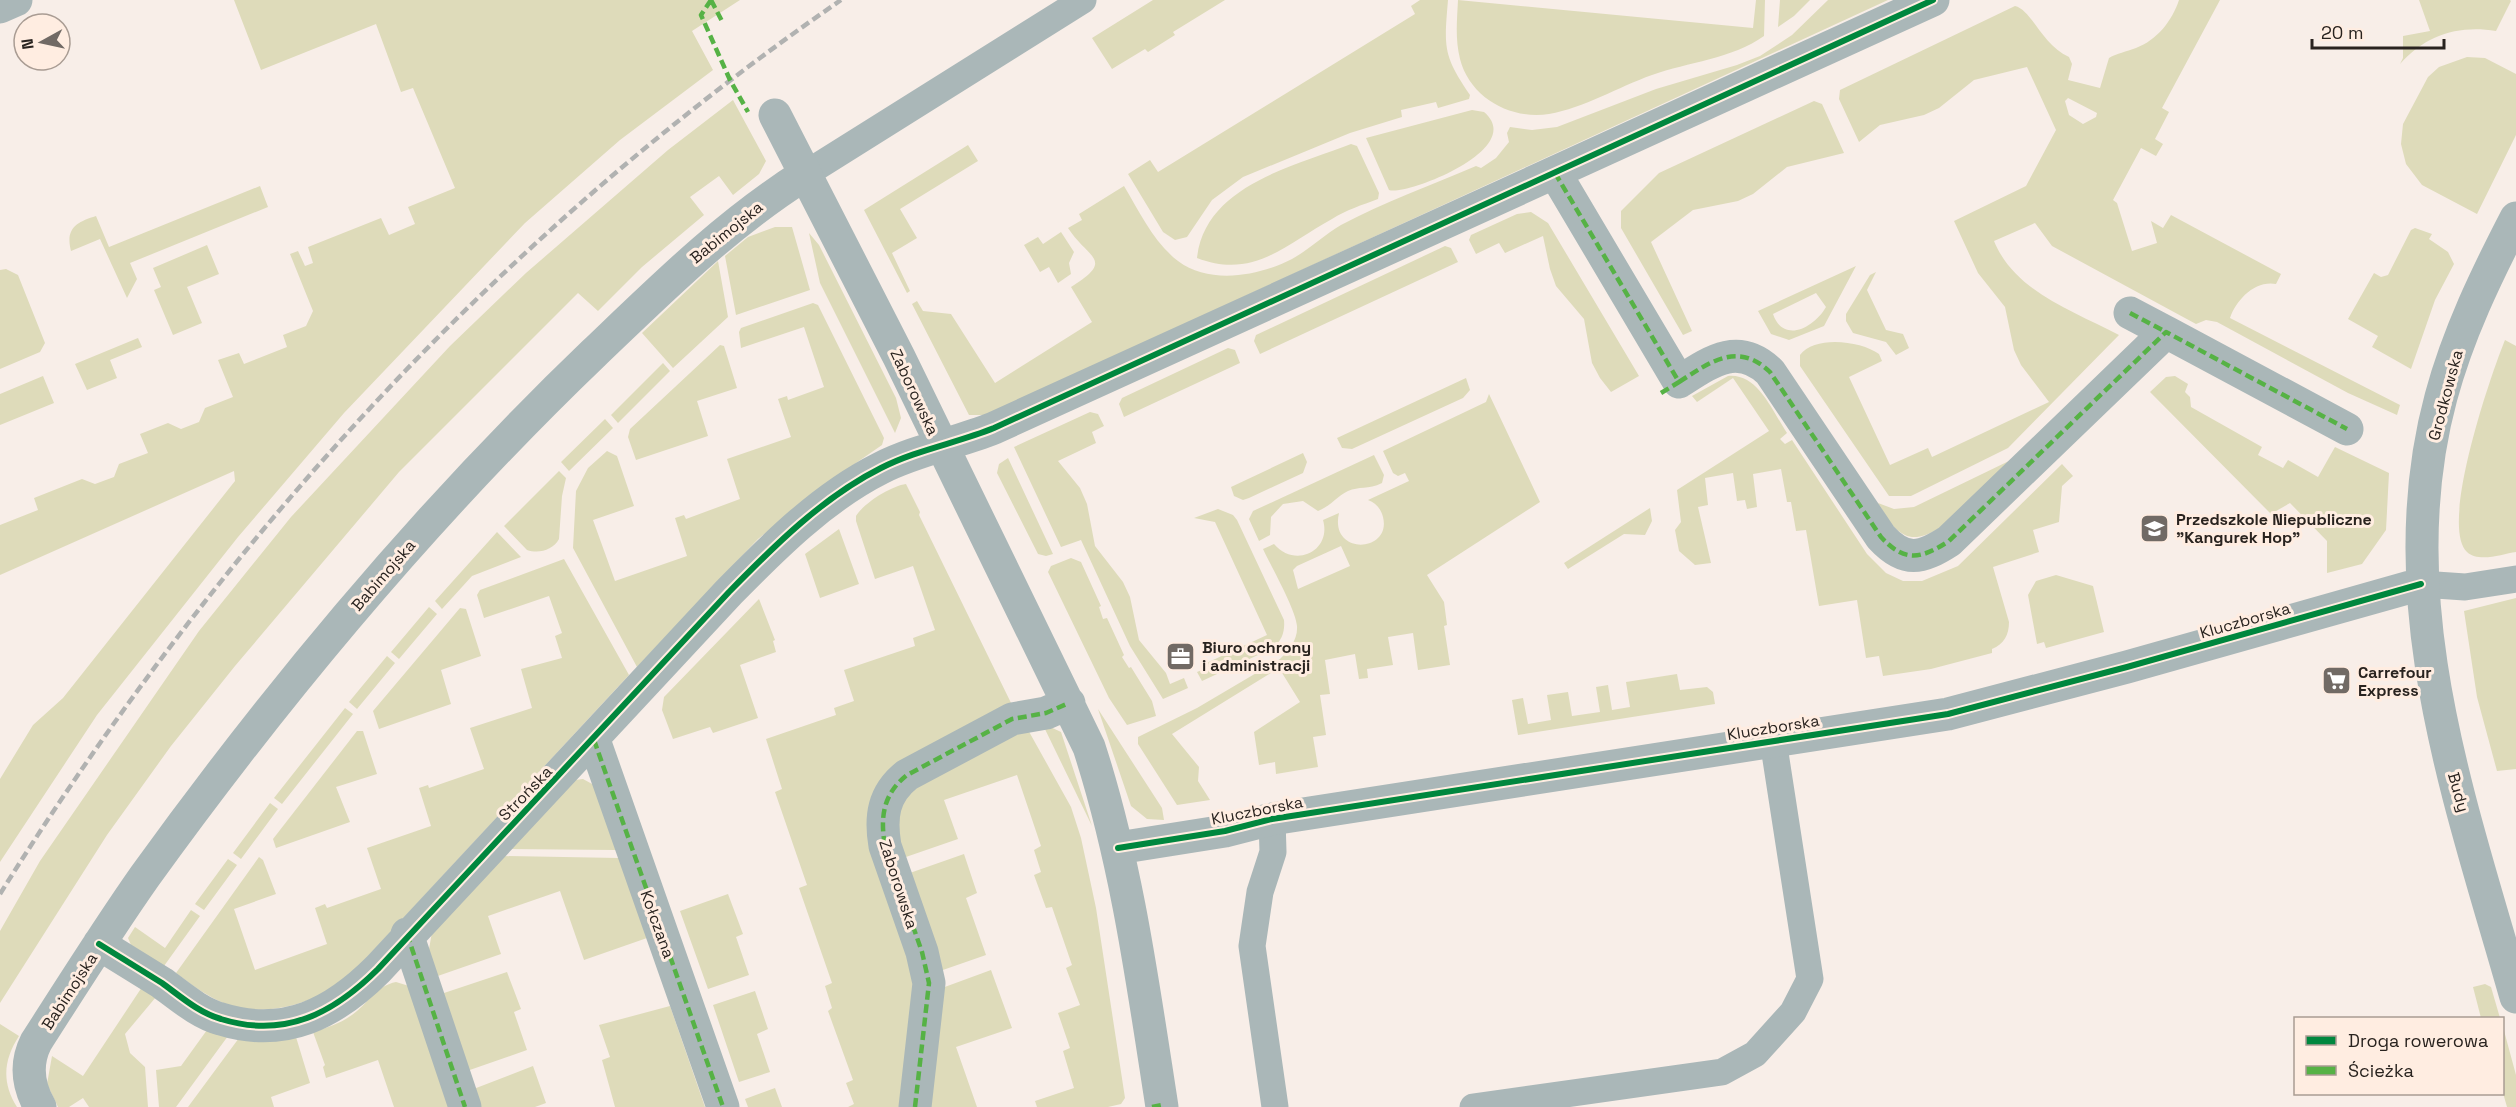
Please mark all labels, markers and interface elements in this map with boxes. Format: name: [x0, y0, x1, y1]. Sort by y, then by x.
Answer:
north arrow: [12, 12, 72, 72]
scale bar: [2312, 12, 2444, 50]
text: 20 m: [2321, 21, 2364, 44]
text: N: [16, 37, 39, 51]
street label: Babimojska: [686, 197, 767, 268]
street label: Zaborowska: [885, 346, 944, 439]
street label: Grodkowska: [2423, 347, 2468, 443]
place label: Przedszkole Niepubliczne "Kangurek Hop": [2176, 509, 2372, 548]
school or university icon: Przedszkole Niepubliczne "Kangurek Hop": [2139, 512, 2171, 544]
street label: Babimojska: [347, 535, 420, 615]
street label: Kluczborska: [2197, 598, 2293, 643]
place label: Biuro ochrony i administracji: [1202, 637, 1311, 676]
office icon: Biuro ochrony i administracji: [1165, 640, 1197, 672]
place label: Carrefour Express: [2358, 662, 2432, 701]
supermarket icon: Carrefour Express: [2321, 665, 2353, 697]
street label: Kluczborska: [1725, 710, 1821, 745]
street label: Strońska: [494, 761, 557, 825]
street label: Budy: [2443, 770, 2474, 814]
street label: Kluczborska: [1209, 791, 1305, 830]
street label: Zaborowska: [874, 837, 923, 932]
street label: Kołczana: [636, 887, 680, 961]
street label: Babimojska: [37, 949, 102, 1034]
legend: [2294, 1017, 2504, 1095]
text: Droga rowerowa: [2348, 1029, 2488, 1052]
text: Ścieżka: [2348, 1059, 2414, 1082]

